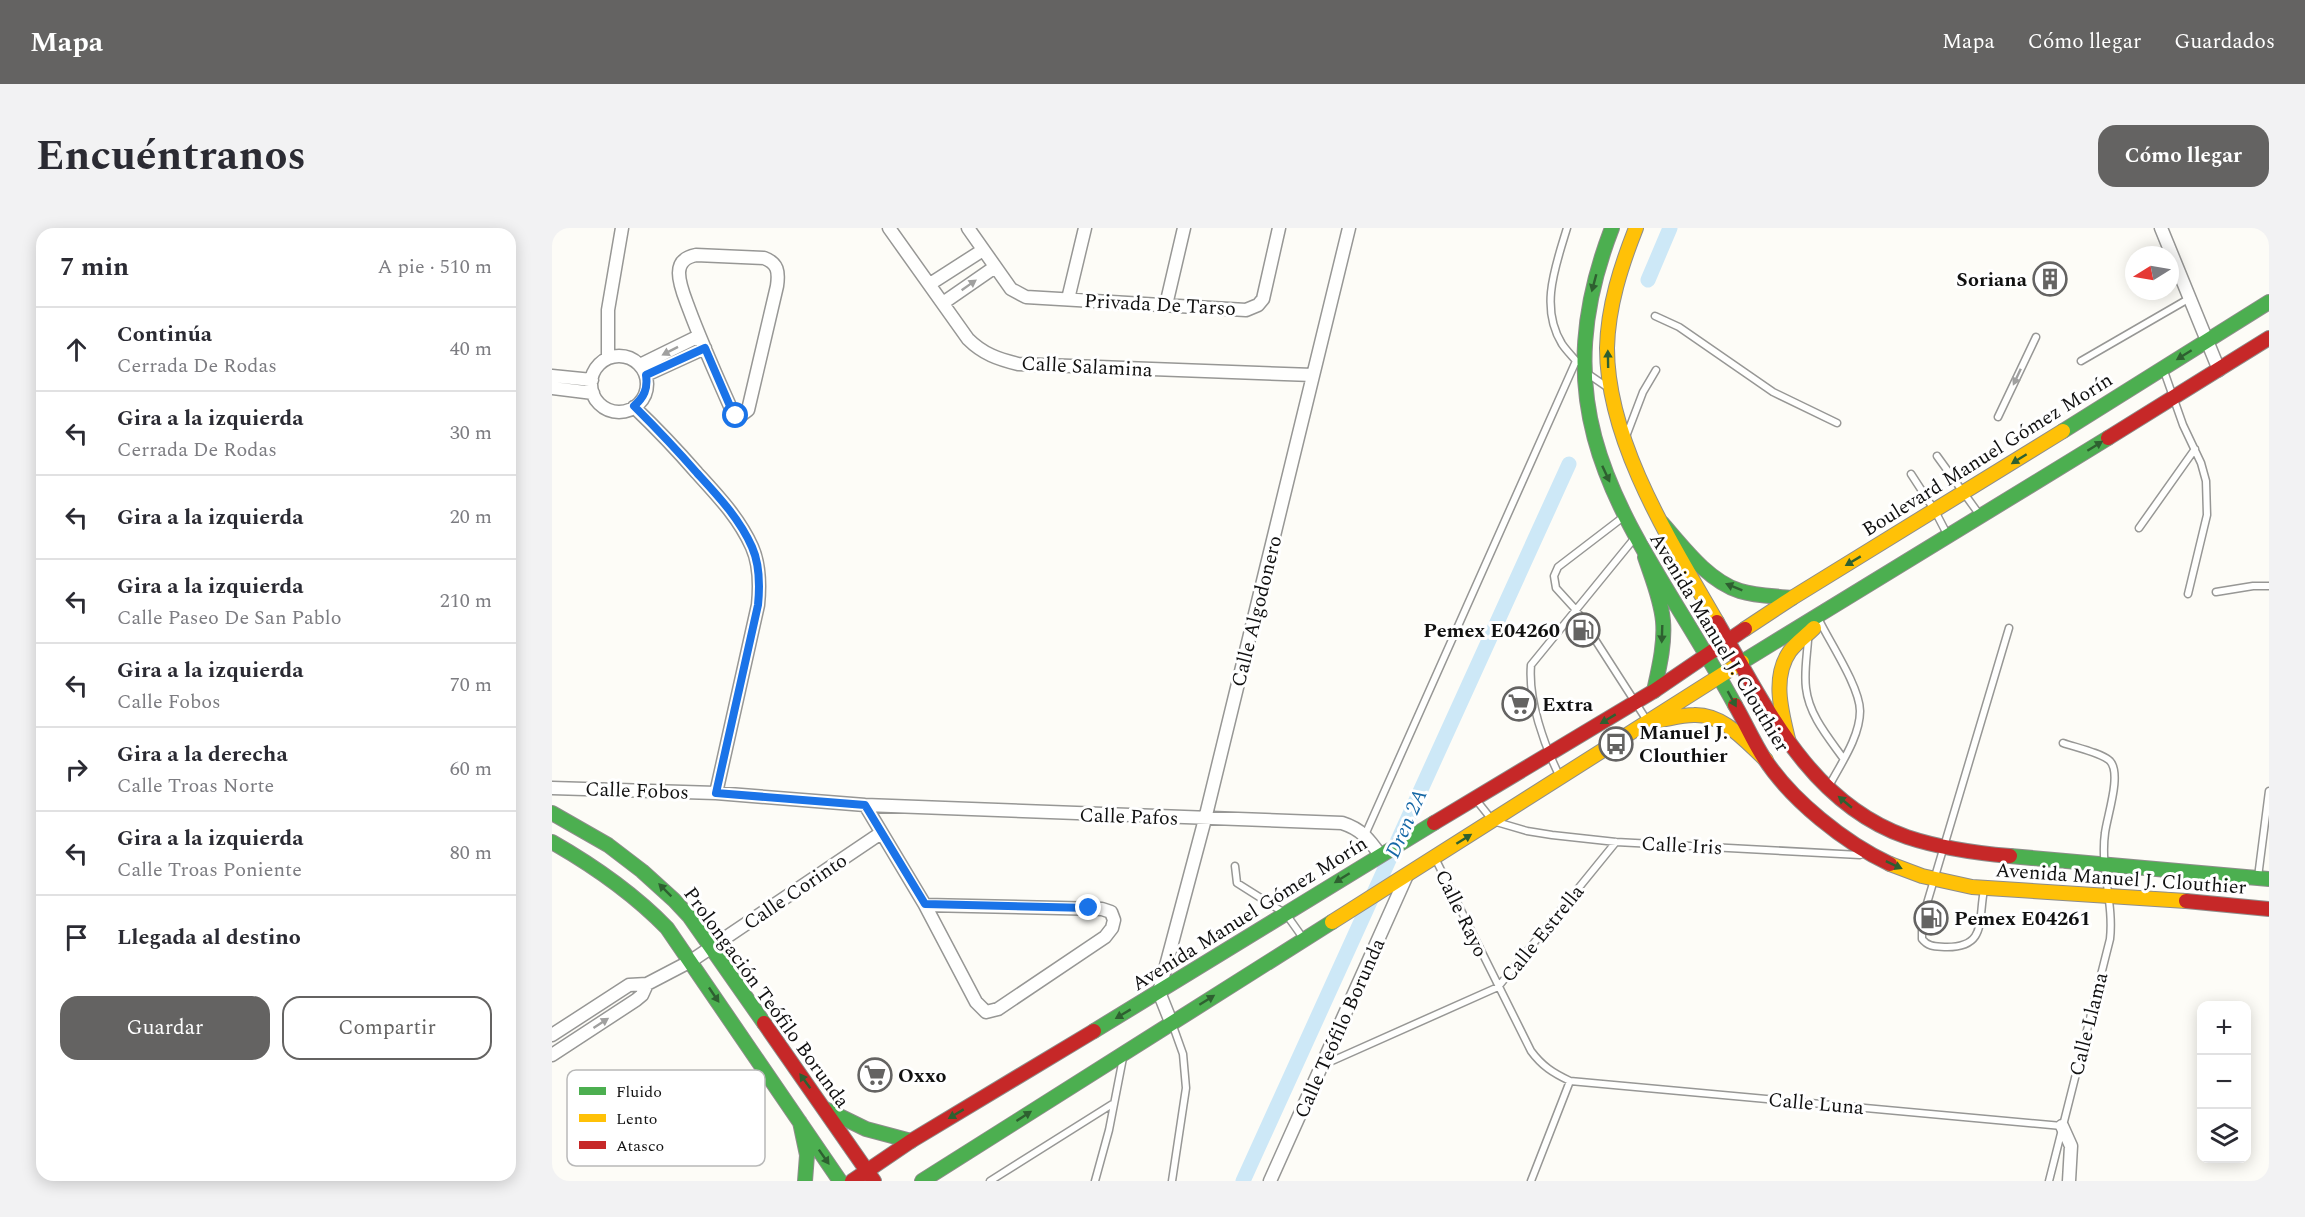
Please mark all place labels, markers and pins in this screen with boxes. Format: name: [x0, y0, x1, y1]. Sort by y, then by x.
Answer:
building icon: Soriana: [2032, 261, 2068, 297]
place label: Soriana: [1956, 265, 2028, 295]
fuel station icon: Pemex E04260: [1565, 612, 1601, 648]
place label: Pemex E04260: [1423, 616, 1560, 646]
supermarket icon: Extra: [1501, 686, 1537, 722]
place label: Extra: [1542, 690, 1594, 720]
place label: Manuel J. Clouthier: [1639, 720, 1728, 767]
bus stop icon: Manuel J. Clouthier: [1598, 726, 1634, 762]
fuel station icon: Pemex E04261: [1913, 900, 1949, 936]
place label: Pemex E04261: [1954, 904, 2091, 934]
supermarket icon: Oxxo: [857, 1057, 893, 1093]
place label: Oxxo: [898, 1061, 947, 1091]

